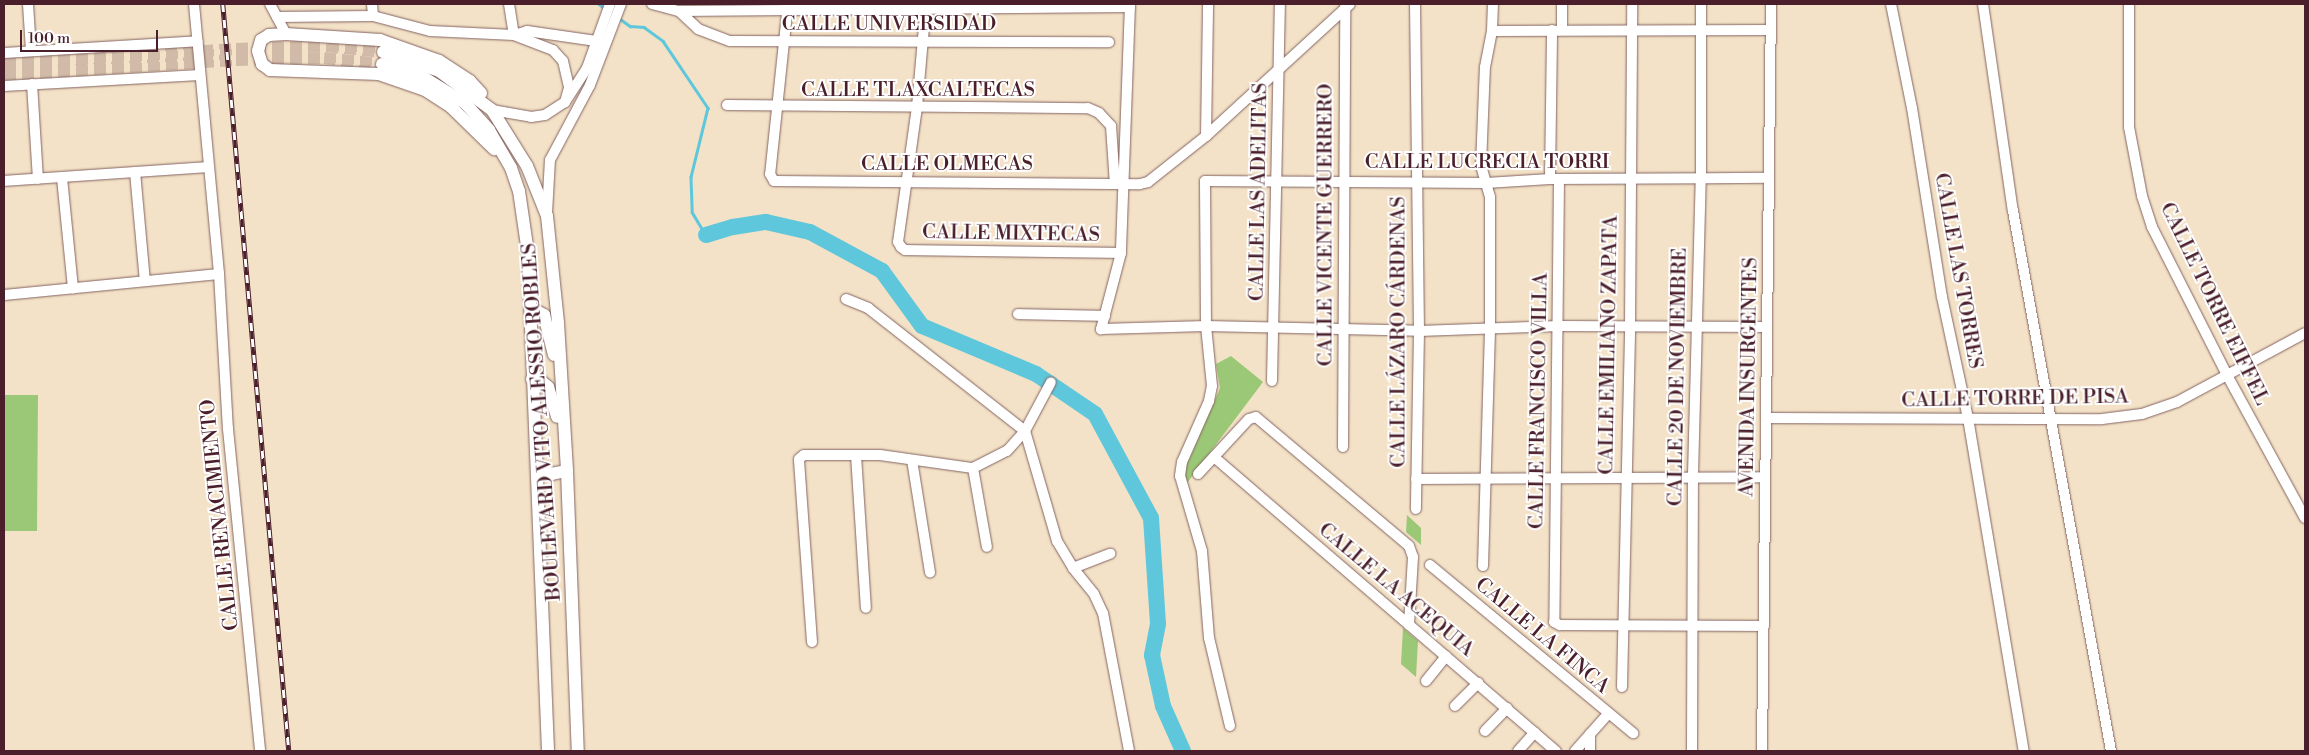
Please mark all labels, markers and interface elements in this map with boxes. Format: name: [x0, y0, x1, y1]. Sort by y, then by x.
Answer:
street label: CALLE UNIVERSIDAD: [782, 12, 996, 36]
scale bar: [22, 20, 160, 52]
text: 100 m: [28, 29, 70, 48]
street label: CALLE TLAXCALTECAS: [801, 78, 1035, 102]
street label: CALLE LAS ADELITAS: [1245, 83, 1273, 301]
street label: CALLE VICENTE GUERRERO: [1314, 84, 1338, 366]
street label: CALLE LUCRECIA TORRI: [1365, 150, 1609, 174]
street label: CALLE OLMECAS: [861, 152, 1033, 176]
street label: CALLE LAS TORRES: [1929, 171, 1987, 371]
street label: CALLE LÁZARO CÁRDENAS: [1387, 196, 1411, 468]
street label: CALLE TORRE EIFFEL: [2154, 199, 2274, 409]
street label: CALLE EMILIANO ZAPATA: [1595, 215, 1623, 475]
street label: CALLE MIXTECAS: [922, 220, 1100, 248]
street label: BOULEVARD VITO ALESSIO ROBLES: [518, 242, 566, 602]
street label: CALLE 20 DE NOVIEMBRE: [1664, 248, 1692, 506]
street label: AVENIDA INSURGENTES: [1735, 257, 1763, 497]
street label: CALLE FRANCISCO VILLA: [1525, 273, 1553, 529]
street label: CALLE TORRE DE PISA: [1901, 385, 2129, 413]
street label: CALLE RENACIMIENTO: [196, 398, 244, 632]
street label: CALLE LA ACEQUIA: [1313, 518, 1479, 662]
street label: CALLE LA FINCA: [1470, 573, 1614, 699]

